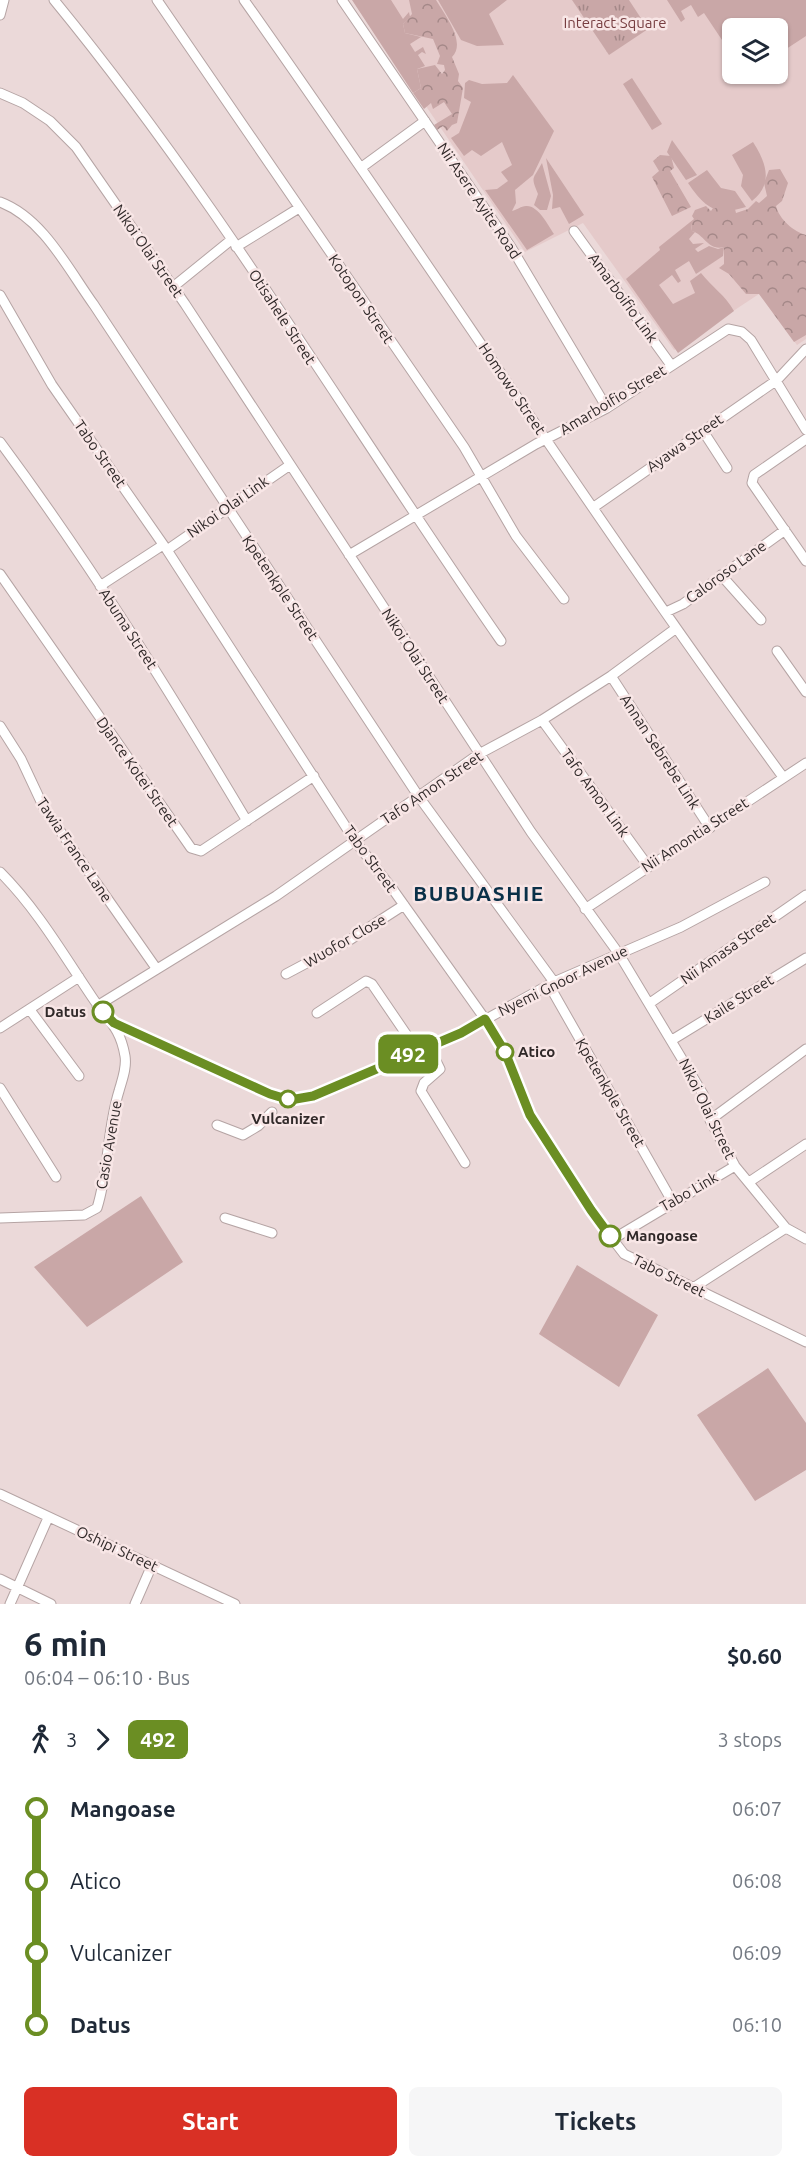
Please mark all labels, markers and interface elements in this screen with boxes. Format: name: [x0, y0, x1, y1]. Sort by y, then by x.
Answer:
park label: Interact Square: [563, 14, 667, 31]
map controls: [722, 18, 788, 84]
button: layers: [722, 18, 788, 84]
street label: Nii Asere Ayite Road: [434, 139, 525, 262]
street label: Nikoi Olai Street: [110, 201, 187, 301]
street label: Amarboifio Link: [585, 250, 662, 346]
street label: Kotopon Street: [325, 251, 398, 347]
street label: Otisahele Street: [245, 266, 319, 367]
street label: Homowo Street: [476, 340, 549, 438]
street label: Amarboifio Street: [557, 361, 669, 438]
street label: Ayawa Street: [643, 410, 726, 475]
street label: Tabo Street: [71, 417, 130, 491]
street label: Nikoi Olai Link: [184, 472, 272, 541]
street label: Kpetenkple Street: [239, 532, 322, 643]
street label: Caloroso Lane: [682, 537, 769, 606]
street label: Abuma Street: [96, 585, 161, 672]
street label: Nikoi Olai Street: [378, 605, 452, 706]
street label: Annan Sebrebe Link: [617, 691, 704, 813]
street label: Djance Kotei Street: [93, 714, 182, 830]
street label: Tafo Amon Link: [558, 746, 633, 840]
street label: Tafo Amon Street: [378, 747, 486, 828]
street label: Tawia France Lane: [33, 794, 116, 905]
street label: Nii Amontia Street: [638, 794, 751, 875]
street label: Tabo Street: [341, 822, 400, 895]
district label: BUBUASHIE: [413, 881, 545, 905]
street label: Wuofor Close: [301, 910, 389, 971]
street label: Nii Amasa Street: [677, 910, 778, 987]
street label: Nyemi Gnoor Avenue: [495, 942, 630, 1019]
street label: Kaile Street: [701, 971, 776, 1026]
marker: Datus: [92, 1001, 114, 1023]
place label: Datus: [45, 1003, 86, 1020]
line badge: 492: [374, 1034, 442, 1074]
street label: Kpetenkple Street: [572, 1035, 649, 1150]
text: 492: [390, 1042, 426, 1066]
marker: Atico: [496, 1043, 514, 1061]
place label: Atico: [518, 1043, 555, 1060]
street label: Nikoi Olai Street: [676, 1056, 739, 1162]
marker: Vulcanizer: [279, 1090, 297, 1108]
street label: Casio Avenue: [92, 1099, 125, 1191]
place label: Vulcanizer: [251, 1110, 326, 1127]
street label: Tabo Link: [657, 1168, 721, 1215]
marker: Mangoase: [599, 1225, 621, 1247]
place label: Mangoase: [626, 1227, 698, 1244]
street label: Tabo Street: [630, 1251, 708, 1300]
street label: Oshipi Street: [74, 1522, 161, 1575]
text: 6 min: [24, 1625, 107, 1662]
text: $0.60: [727, 1643, 782, 1668]
text: 06:04 – 06:10 · Bus: [24, 1666, 190, 1689]
icon: walk: [24, 1723, 57, 1756]
icon: forward: [86, 1723, 119, 1756]
text: 492: [140, 1727, 176, 1751]
text: 3: [66, 1728, 77, 1751]
text: 3 stops: [718, 1728, 782, 1751]
text: Mangoase: [70, 1796, 176, 1821]
text: 06:07: [732, 1797, 782, 1820]
text: Atico: [70, 1868, 121, 1893]
text: 06:08: [732, 1869, 782, 1892]
text: Vulcanizer: [70, 1940, 172, 1965]
text: 06:09: [732, 1941, 782, 1964]
text: Datus: [70, 2012, 131, 2037]
text: 06:10: [732, 2013, 782, 2036]
button: Start: [24, 2087, 397, 2156]
button: Tickets: [409, 2087, 782, 2156]

